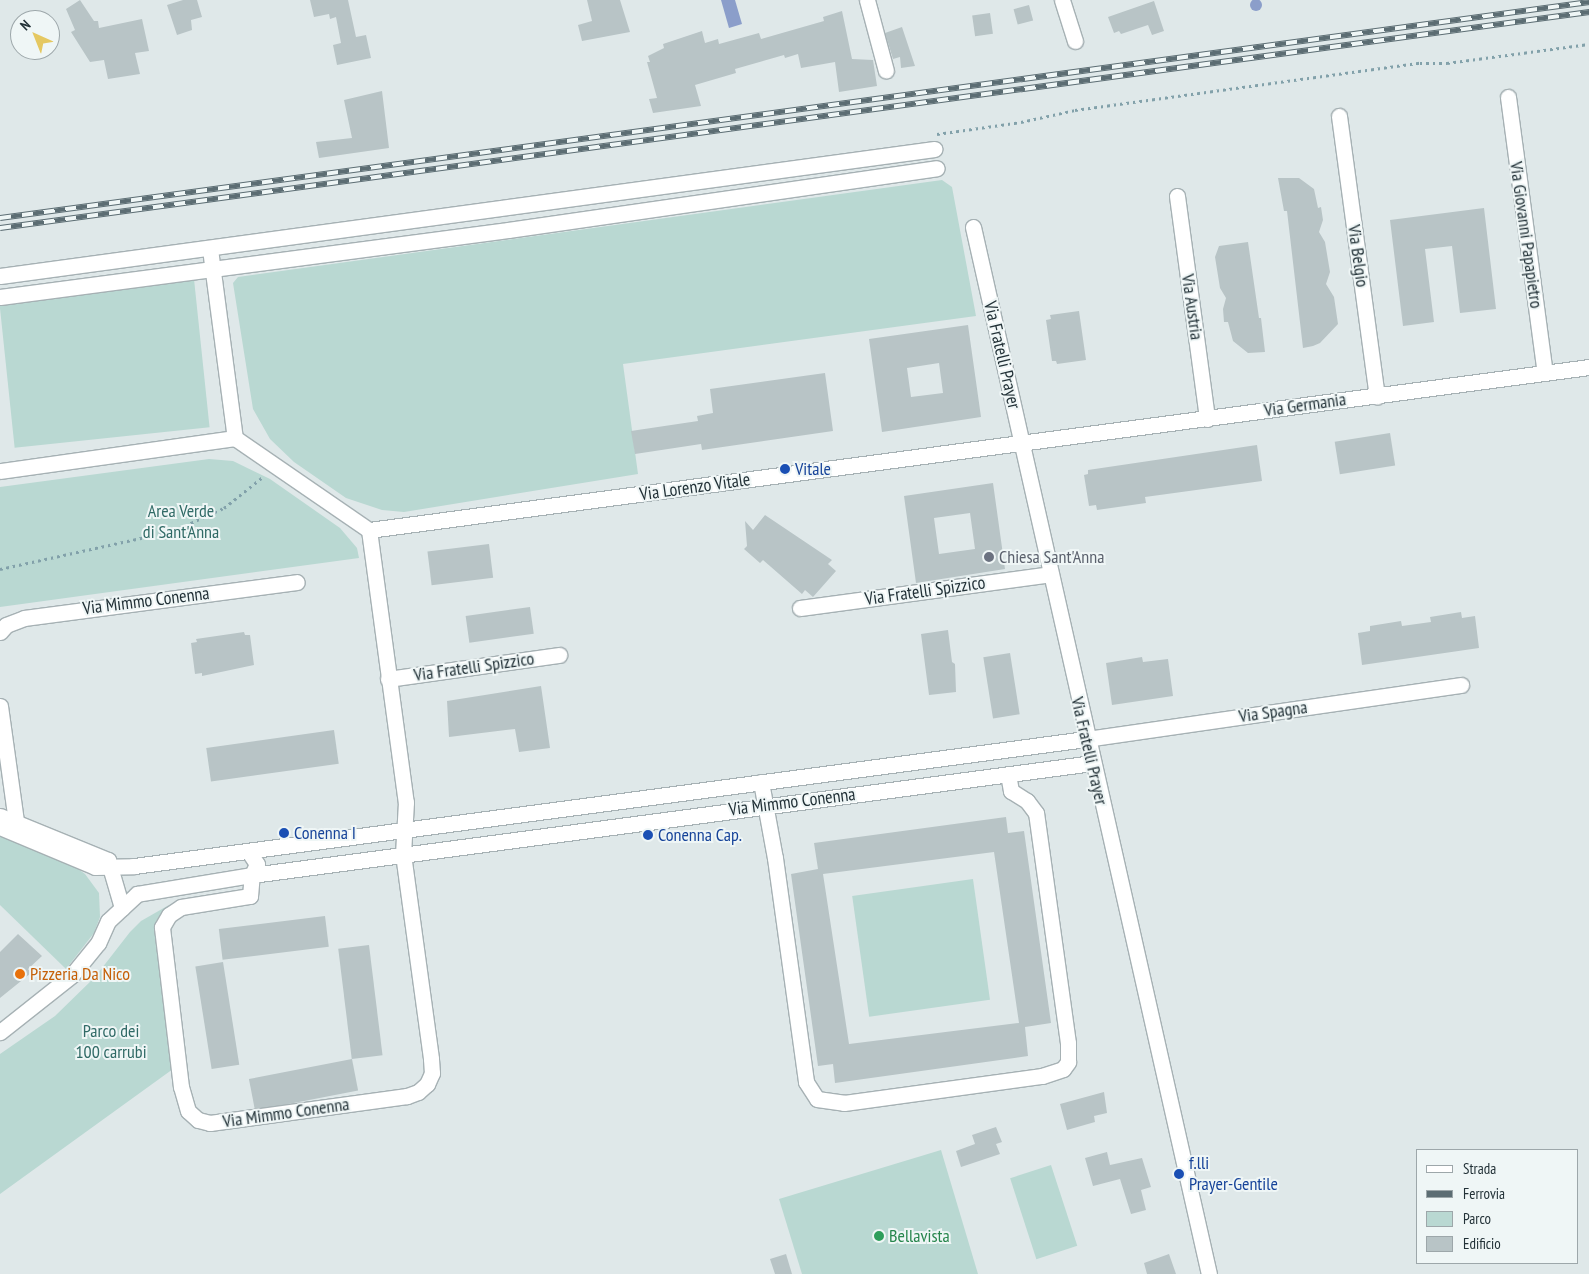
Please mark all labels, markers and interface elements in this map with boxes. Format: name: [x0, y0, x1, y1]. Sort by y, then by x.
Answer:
north arrow: [10, 10, 60, 60]
text: N: [16, 16, 34, 34]
street label: Via Giovanni Papapietro: [1505, 160, 1547, 310]
street label: Via Belgio: [1343, 223, 1373, 289]
street label: Via Austria: [1177, 272, 1207, 342]
street label: Via Fratelli Prayer: [979, 299, 1025, 411]
street label: Via Germania: [1263, 389, 1347, 421]
place label: Vitale: [795, 458, 831, 480]
marker: Vitale: [779, 463, 791, 475]
street label: Via Lorenzo Vitale: [638, 469, 752, 505]
park label: Area Verde di Sant'Anna: [143, 501, 219, 544]
place label: Chiesa Sant'Anna: [999, 546, 1104, 568]
marker: Chiesa Sant'Anna: [983, 551, 995, 563]
street label: Via Fratelli Spizzico: [863, 572, 987, 610]
street label: Via Mimmo Conenna: [81, 583, 211, 619]
street label: Via Fratelli Spizzico: [412, 648, 536, 686]
street label: Via Fratelli Prayer: [1066, 695, 1112, 807]
street label: Via Spagna: [1237, 697, 1309, 727]
street label: Via Mimmo Conenna: [727, 784, 857, 820]
place label: Conenna I: [294, 822, 356, 844]
place label: Conenna Cap.: [658, 824, 742, 846]
marker: Conenna I: [278, 827, 290, 839]
marker: Conenna Cap.: [642, 829, 654, 841]
place label: Pizzeria Da Nico: [30, 963, 130, 985]
marker: Pizzeria Da Nico: [14, 968, 26, 980]
park label: Parco dei 100 carrubi: [75, 1021, 147, 1064]
street label: Via Mimmo Conenna: [221, 1093, 351, 1133]
legend: [1416, 1149, 1579, 1264]
place label: f.lli Prayer-Gentile: [1189, 1153, 1278, 1196]
text: Strada: [1463, 1159, 1496, 1178]
marker: f.lli Prayer-Gentile: [1173, 1168, 1185, 1180]
text: Ferrovia: [1463, 1184, 1505, 1203]
text: Parco: [1463, 1209, 1491, 1228]
place label: Bellavista: [889, 1225, 950, 1247]
marker: Bellavista: [873, 1230, 885, 1242]
text: Edificio: [1463, 1234, 1501, 1253]

